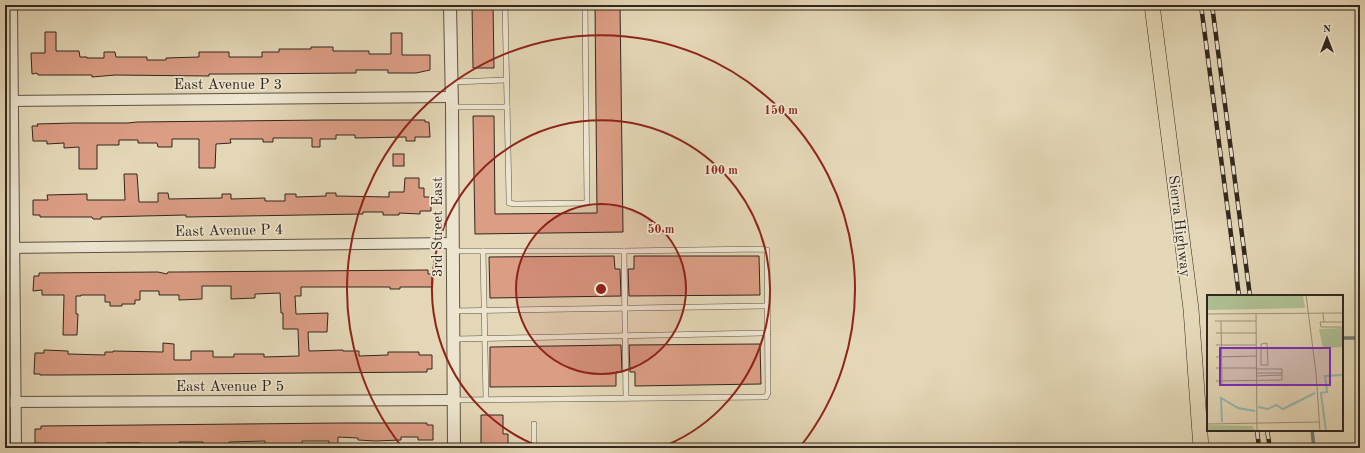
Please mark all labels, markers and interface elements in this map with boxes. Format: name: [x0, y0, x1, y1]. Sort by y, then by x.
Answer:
north arrow: [1307, 18, 1347, 58]
text: N: [1323, 24, 1332, 35]
street label: East Avenue P 3: [174, 78, 282, 93]
text: 150 m: [764, 104, 798, 117]
text: 100 m: [704, 165, 738, 177]
street label: Sierra Highway: [1165, 174, 1192, 278]
street label: 3rd Street East: [431, 177, 446, 277]
street label: East Avenue P 4: [175, 223, 283, 240]
text: 50 m: [648, 223, 675, 236]
centre of rings: [594, 282, 608, 296]
inset map: [1207, 295, 1343, 431]
street label: East Avenue P 5: [176, 380, 284, 395]

